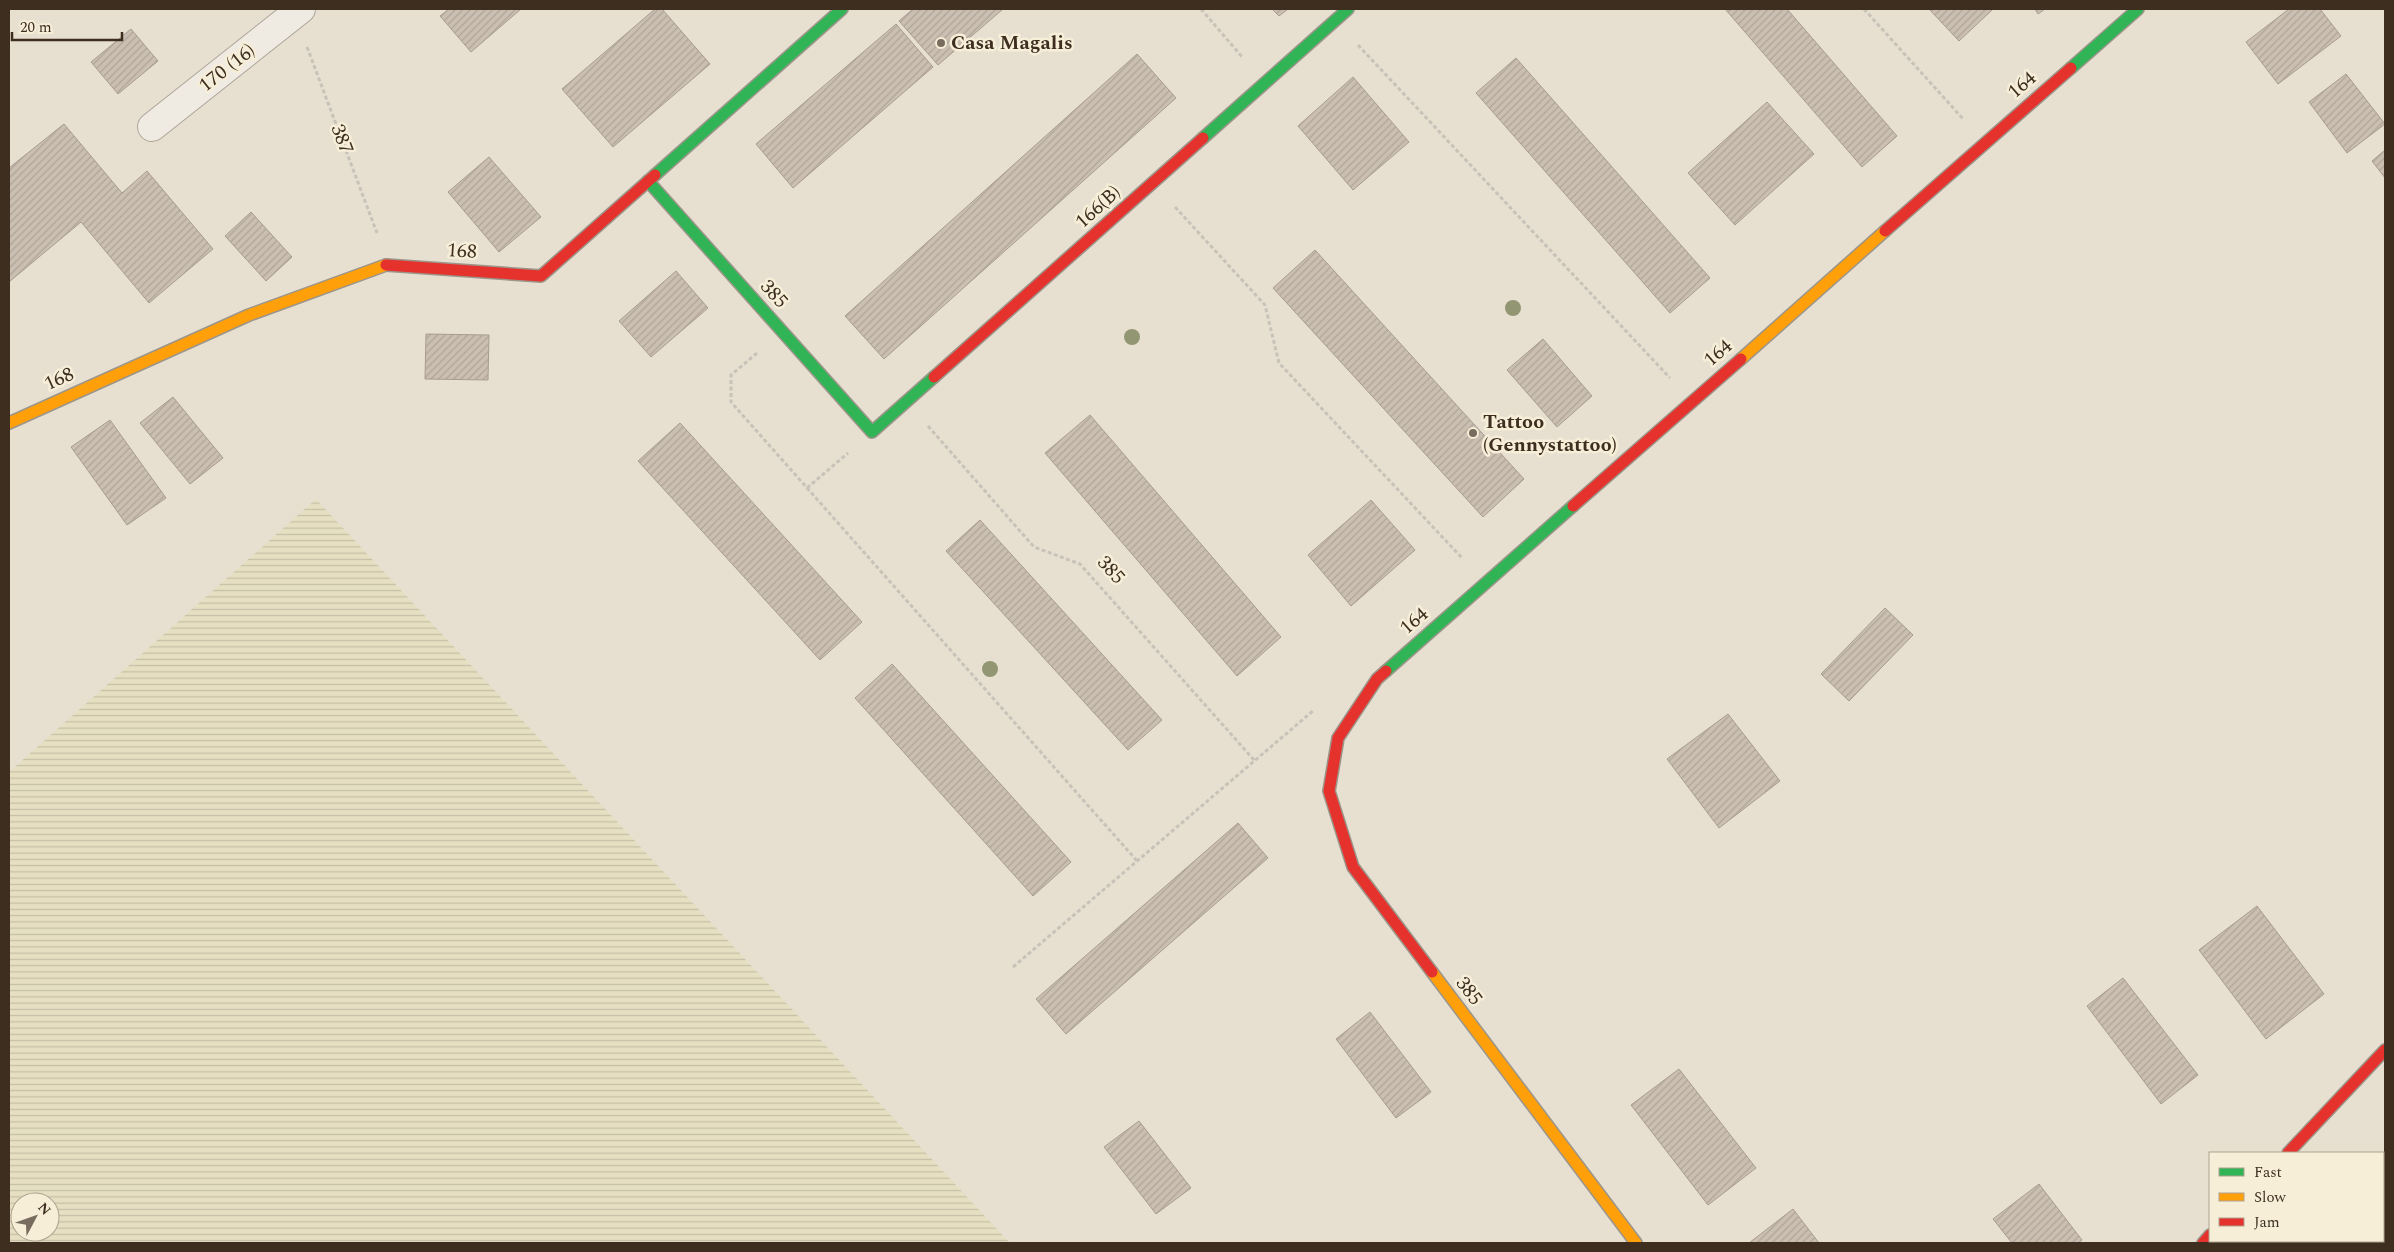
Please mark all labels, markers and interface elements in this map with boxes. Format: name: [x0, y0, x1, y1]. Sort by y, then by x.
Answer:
scale bar: [12, 10, 122, 42]
text: 20 m: [20, 16, 52, 39]
place label: Casa Magalis: [951, 28, 1073, 58]
street label: 170 (16): [192, 36, 262, 100]
marker: Casa Magalis: [935, 37, 947, 49]
street label: 164: [2001, 64, 2043, 106]
street label: 387: [323, 120, 361, 158]
street label: 166(B): [1068, 178, 1128, 236]
street label: 168: [446, 235, 478, 267]
street label: 385: [753, 273, 795, 315]
street label: 164: [1697, 332, 1739, 374]
street label: 168: [39, 359, 79, 399]
place label: Tattoo (Gennystattoo): [1483, 407, 1617, 460]
marker: Tattoo (Gennystattoo): [1467, 427, 1479, 439]
street label: 385: [1090, 549, 1132, 591]
street label: 164: [1393, 600, 1435, 642]
street label: 385: [1448, 970, 1490, 1012]
legend: [2209, 1152, 2384, 1242]
text: Fast: [2254, 1161, 2282, 1184]
text: Slow: [2254, 1186, 2286, 1209]
north arrow: [10, 1192, 60, 1242]
text: N: [33, 1198, 56, 1220]
text: Jam: [2254, 1211, 2280, 1234]

